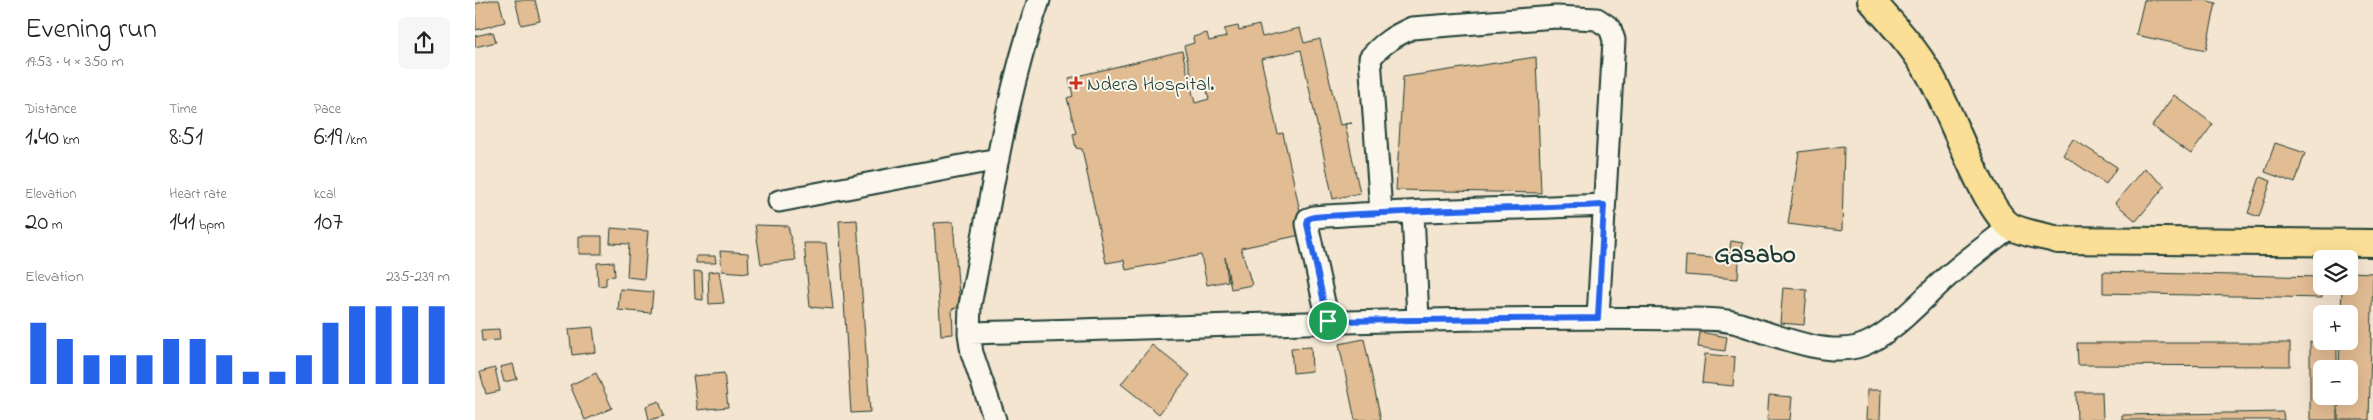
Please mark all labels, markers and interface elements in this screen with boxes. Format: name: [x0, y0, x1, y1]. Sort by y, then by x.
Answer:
text: Evening run: [25, 10, 157, 51]
button: share: [398, 17, 450, 69]
text: 19:53 · 4 × 350 m: [25, 50, 124, 74]
place label: Ndera Hospital.: [1087, 71, 1214, 100]
marker: Ndera Hospital.: [1069, 76, 1083, 90]
text: Distance: [25, 99, 77, 120]
text: Time: [169, 99, 197, 120]
text: Pace: [314, 99, 341, 120]
text: 1.40: [25, 120, 59, 156]
text: 8:51: [169, 120, 203, 156]
text: 6:19: [314, 120, 342, 156]
text: km: [59, 130, 80, 151]
text: /km: [342, 130, 367, 151]
text: Elevation: [25, 184, 76, 205]
text: Heart rate: [169, 184, 227, 205]
text: kcal: [314, 184, 336, 205]
text: 20: [25, 205, 48, 241]
text: 141: [169, 205, 196, 241]
text: 107: [314, 205, 343, 241]
text: m: [48, 215, 63, 236]
text: bpm: [196, 215, 225, 236]
district label: Gasabo: [1714, 238, 1796, 274]
map controls: [2313, 250, 2358, 405]
button: layers: [2313, 250, 2358, 295]
text: Elevation: [25, 265, 84, 289]
text: 235–239 m: [386, 265, 450, 289]
pin: [1307, 300, 1349, 342]
button: +: [2313, 305, 2358, 350]
icon: arrive: [1314, 307, 1342, 335]
button: −: [2313, 360, 2358, 405]

